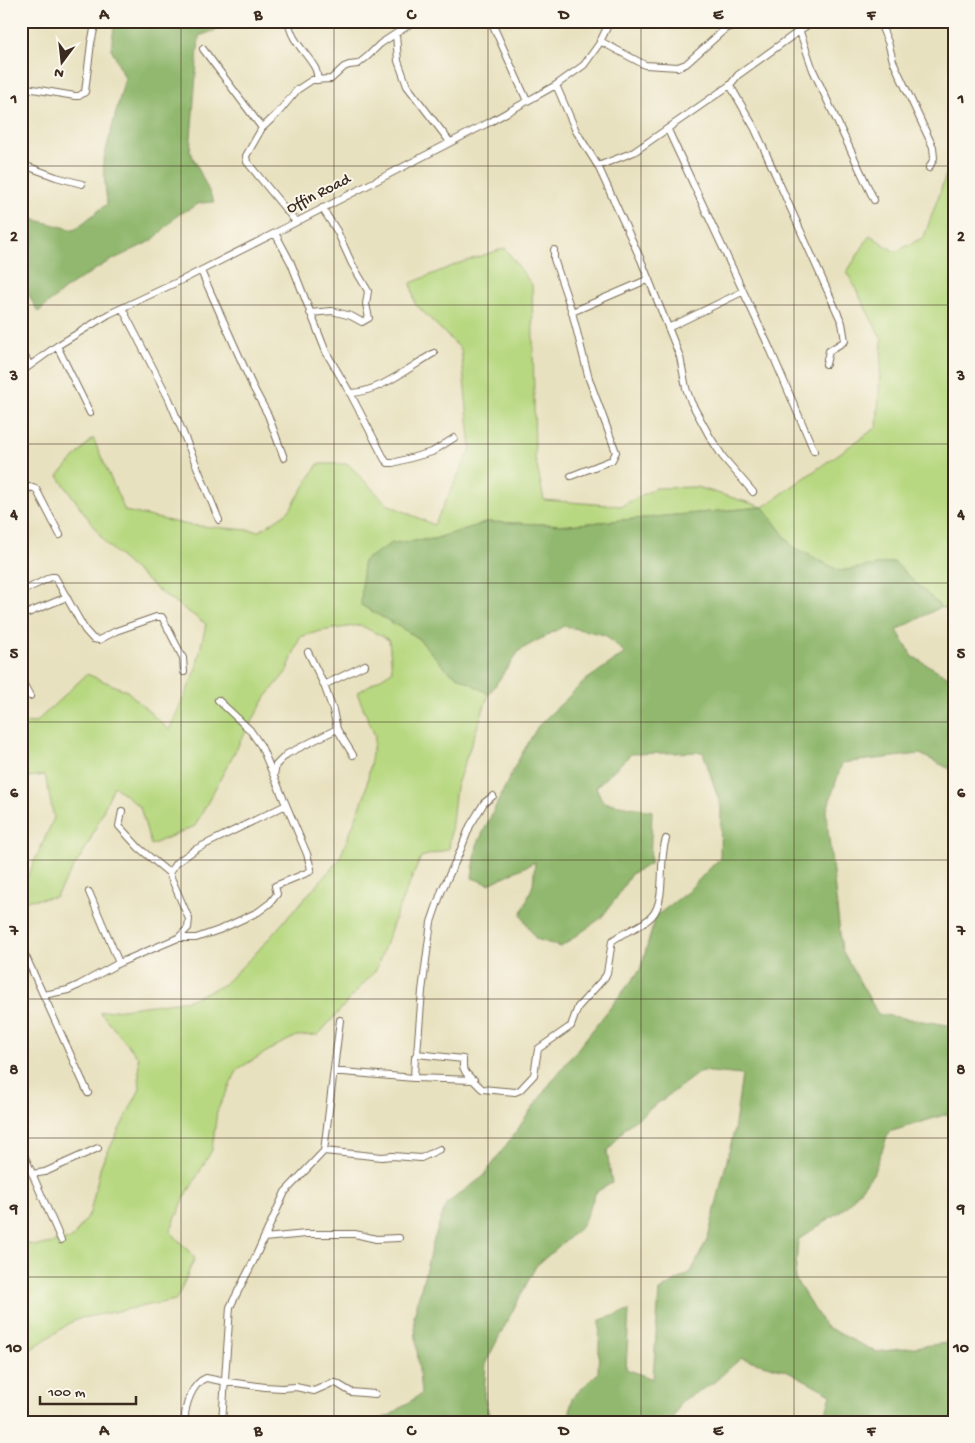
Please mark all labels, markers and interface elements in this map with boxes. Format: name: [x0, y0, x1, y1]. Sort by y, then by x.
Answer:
text: A: [98, 7, 110, 26]
text: B: [253, 7, 263, 26]
text: C: [406, 7, 417, 26]
text: D: [557, 7, 570, 26]
text: E: [713, 7, 724, 26]
text: F: [866, 7, 877, 26]
north arrow: [38, 38, 88, 88]
text: N: [53, 63, 66, 82]
text: 1: [10, 91, 17, 110]
text: 1: [957, 91, 964, 110]
street label: Offin Road: [284, 170, 356, 219]
text: 2: [10, 229, 18, 248]
text: 2: [957, 229, 965, 248]
text: 3: [9, 368, 18, 387]
text: 3: [956, 368, 965, 387]
text: 4: [9, 507, 18, 526]
text: 4: [956, 507, 965, 526]
text: 5: [10, 646, 19, 665]
text: 5: [957, 646, 966, 665]
text: 6: [10, 785, 19, 804]
text: 6: [957, 785, 966, 804]
text: 7: [9, 923, 19, 942]
text: 7: [956, 923, 966, 942]
text: 8: [10, 1062, 19, 1081]
text: 8: [957, 1062, 966, 1081]
text: 9: [9, 1201, 18, 1220]
text: 9: [956, 1201, 965, 1220]
text: 10: [5, 1340, 22, 1359]
text: 10: [952, 1340, 969, 1359]
scale bar: [40, 1373, 136, 1405]
text: 100 m: [47, 1384, 86, 1402]
text: A: [98, 1423, 110, 1442]
text: B: [253, 1423, 263, 1442]
text: C: [406, 1423, 417, 1442]
text: D: [557, 1423, 570, 1442]
text: E: [713, 1423, 724, 1442]
text: F: [866, 1423, 877, 1442]

